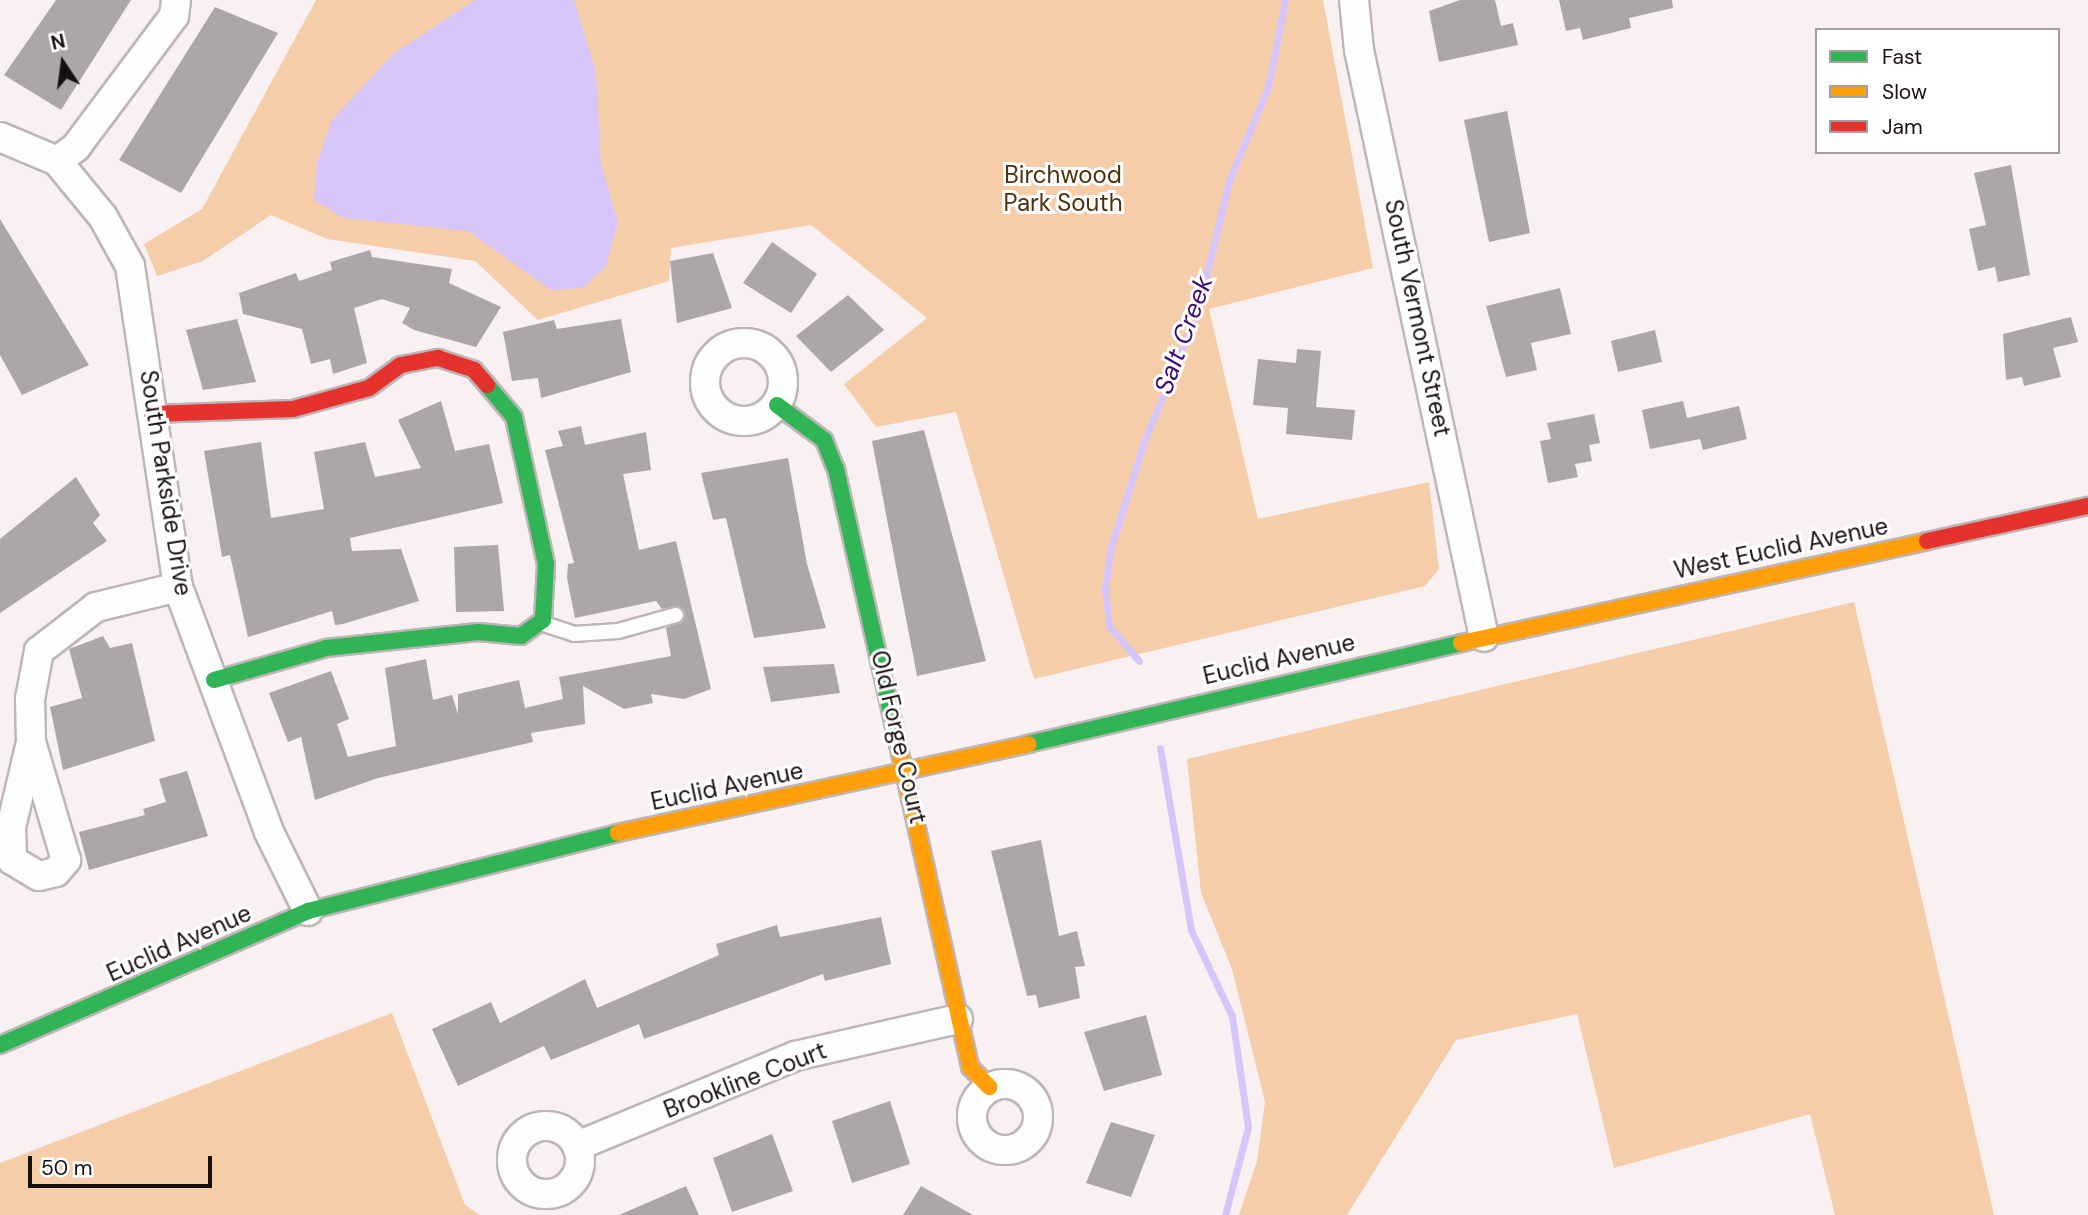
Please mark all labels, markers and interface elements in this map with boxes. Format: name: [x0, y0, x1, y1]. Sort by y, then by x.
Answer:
north arrow: [28, 28, 98, 98]
text: N: [49, 28, 68, 56]
legend: [1815, 28, 2060, 154]
text: Fast: [1882, 43, 1922, 71]
text: Slow: [1882, 78, 1927, 106]
text: Jam: [1882, 113, 1923, 141]
park label: Birchwood Park South: [1004, 161, 1122, 217]
street label: South Vermont Street: [1379, 197, 1457, 439]
water label: Salt Creek: [1148, 272, 1220, 398]
street label: South Parkside Drive: [134, 368, 198, 598]
street label: West Euclid Avenue: [1671, 511, 1891, 585]
street label: Euclid Avenue: [1200, 628, 1358, 690]
street label: Old Forge Court: [865, 648, 933, 826]
street label: Euclid Avenue: [648, 756, 806, 816]
street label: Euclid Avenue: [102, 898, 256, 988]
street label: Brookline Court: [660, 1036, 830, 1124]
scale bar: [32, 1142, 215, 1186]
text: 50 m: [41, 1154, 92, 1182]

